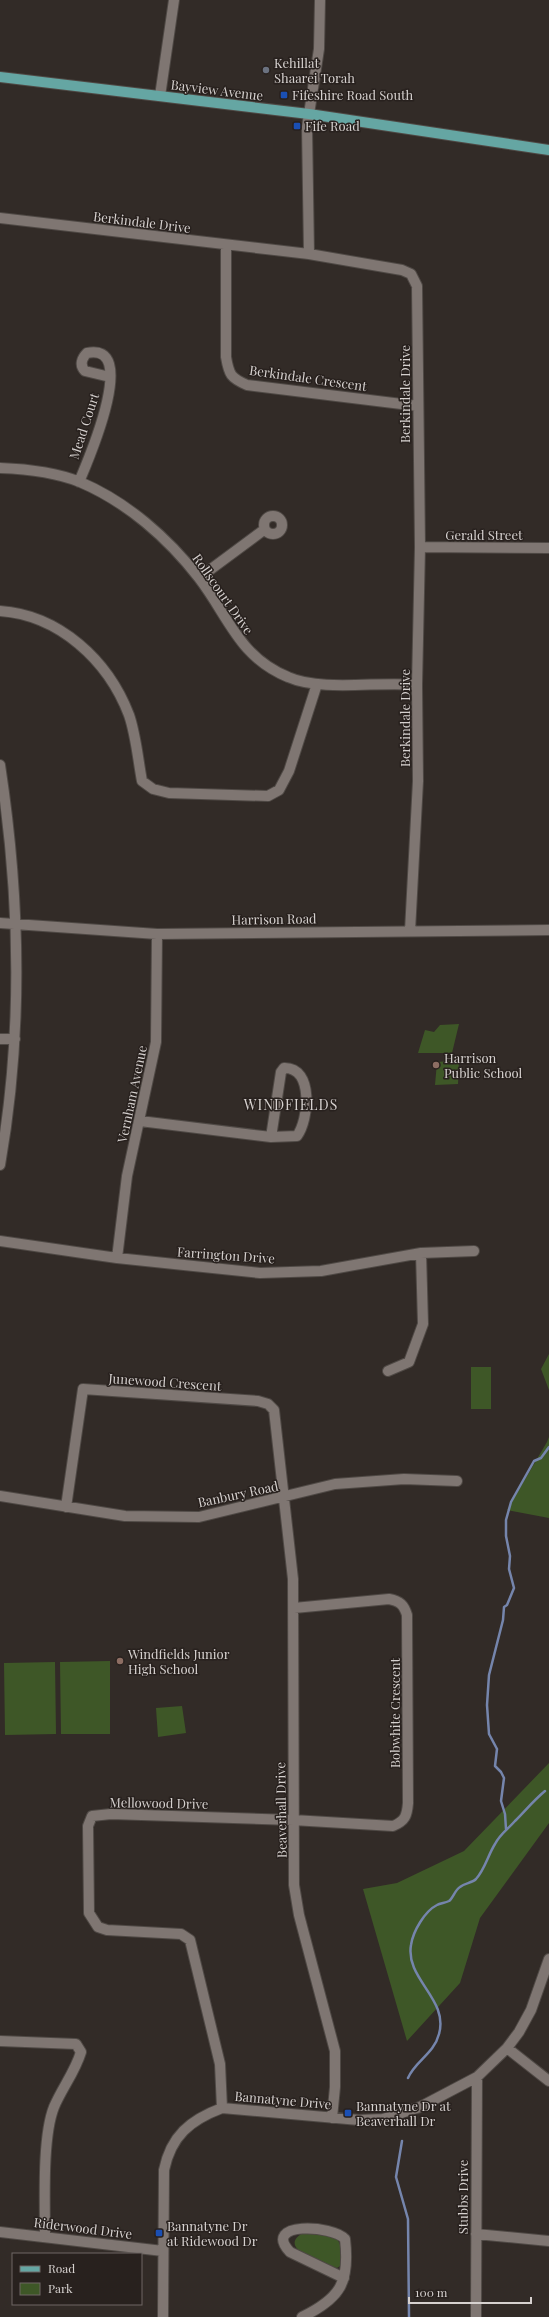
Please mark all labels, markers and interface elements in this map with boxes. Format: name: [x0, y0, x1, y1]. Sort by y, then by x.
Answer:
place label: Kehillat Shaarei Torah: [274, 54, 355, 86]
marker: Kehillat Shaarei Torah: [261, 65, 271, 75]
street label: Bayview Avenue: [170, 75, 265, 104]
place label: Fifeshire Road South: [292, 86, 414, 103]
marker: Fifeshire Road South: [279, 90, 289, 100]
place label: Fife Road: [305, 117, 360, 134]
marker: Fife Road: [292, 121, 302, 131]
street label: Berkindale Drive: [92, 207, 192, 236]
street label: Berkindale Drive: [396, 345, 413, 443]
street label: Berkindale Crescent: [248, 361, 368, 394]
street label: Mead Court: [65, 390, 102, 461]
street label: Gerald Street: [445, 526, 523, 543]
street label: Rollscourt Drive: [189, 550, 258, 638]
street label: Berkindale Drive: [396, 669, 413, 767]
street label: Harrison Road: [231, 909, 317, 928]
street label: Vernham Avenue: [113, 1043, 150, 1145]
place label: Harrison Public School: [444, 1049, 523, 1081]
marker: Harrison Public School: [431, 1060, 441, 1070]
district label: WINDFIELDS: [243, 1095, 338, 1114]
street label: Farrington Drive: [177, 1243, 276, 1266]
street label: Junewood Crescent: [107, 1369, 222, 1394]
street label: Banbury Road: [196, 1477, 280, 1510]
place label: Windfields Junior High School: [127, 1645, 230, 1677]
marker: Windfields Junior High School: [115, 1656, 125, 1666]
street label: Bobwhite Crescent: [386, 1658, 403, 1768]
street label: Beaverhall Drive: [271, 1761, 290, 1858]
street label: Mellowood Drive: [109, 1793, 209, 1812]
street label: Bannatyne Drive: [234, 2087, 333, 2112]
place label: Bannatyne Dr at Beaverhall Dr: [356, 2097, 451, 2129]
marker: Bannatyne Dr at Beaverhall Dr: [343, 2108, 353, 2118]
street label: Stubbs Drive: [454, 2159, 471, 2234]
street label: Riderwood Drive: [33, 2213, 134, 2242]
place label: Bannatyne Dr at Ridewood Dr: [167, 2217, 258, 2249]
marker: Bannatyne Dr at Ridewood Dr: [154, 2228, 164, 2238]
legend: [12, 2253, 142, 2305]
text: Road: [48, 2260, 75, 2276]
scale bar: [409, 2279, 531, 2305]
text: Park: [48, 2280, 73, 2296]
text: 100 m: [415, 2284, 448, 2300]

